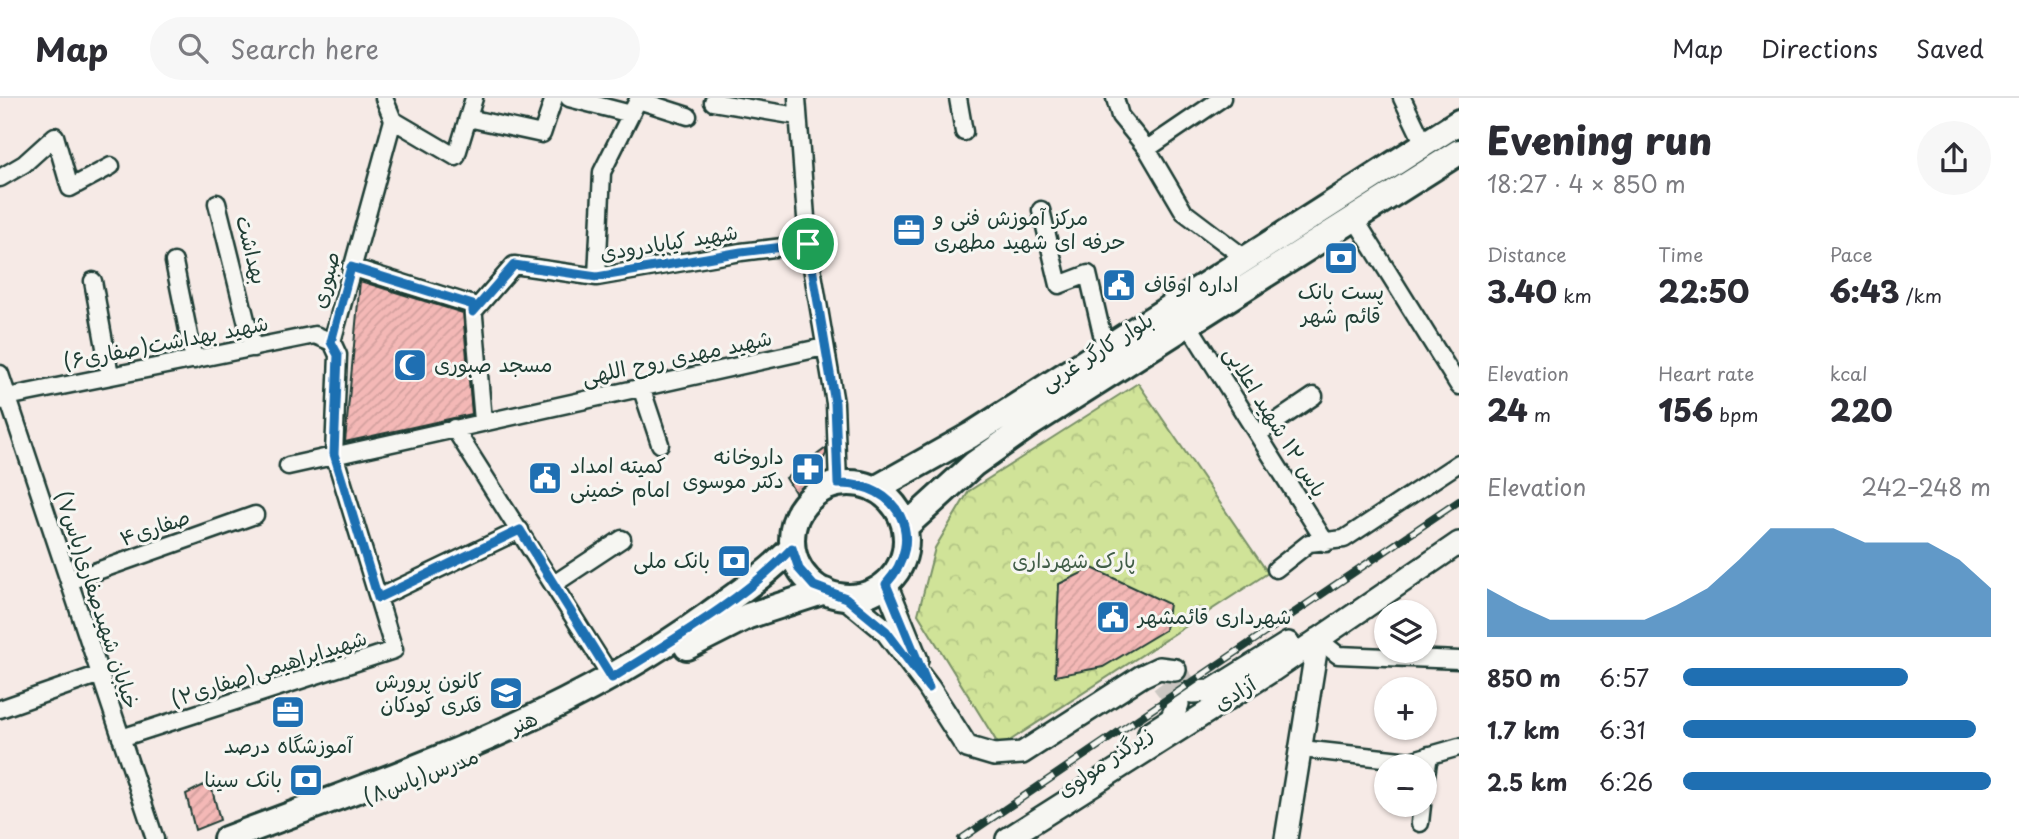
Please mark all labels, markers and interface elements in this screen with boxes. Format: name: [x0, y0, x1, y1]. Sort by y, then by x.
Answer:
search box: [150, 17, 640, 80]
text: Map: [35, 23, 108, 73]
icon: search: [174, 29, 212, 67]
text: Search here: [230, 29, 379, 68]
text: Map: [1672, 30, 1723, 66]
text: Directions: [1761, 30, 1878, 66]
text: Saved: [1916, 30, 1984, 66]
text: Evening run: [1487, 111, 1712, 168]
button: share: [1917, 121, 1991, 195]
text: 18:27 · 4 × 850 m: [1487, 166, 1686, 201]
place label: مرکز آموزش فنی و حرفه ای شهید مطهری: [932, 200, 1126, 256]
office icon: مرکز آموزش فنی و حرفه ای شهید مطهری: [890, 211, 928, 249]
street label: بهداشت: [229, 212, 277, 287]
street label: شهید کیابادرودی: [597, 214, 740, 268]
pin: [778, 214, 838, 274]
icon: arrive: [789, 225, 827, 263]
bank icon: پست بانک قائم شهر: [1322, 239, 1360, 277]
text: Distance: [1487, 240, 1567, 268]
text: Time: [1658, 240, 1703, 268]
text: Pace: [1830, 240, 1873, 268]
street label: صبوری: [301, 247, 347, 311]
public building icon: اداره اوقاف: [1100, 266, 1138, 304]
place label: اداره اوقاف: [1144, 267, 1239, 299]
text: 3.40: [1487, 268, 1557, 313]
text: 22:50: [1658, 268, 1749, 313]
text: 6:43: [1830, 268, 1900, 313]
place label: پست بانک قائم شهر: [1298, 274, 1384, 332]
text: km: [1557, 281, 1592, 309]
text: /km: [1900, 281, 1942, 309]
street label: بلوار کارگر غربی: [1033, 303, 1159, 398]
street label: شهید بهداشت(صفاری۶): [60, 305, 271, 377]
street label: شهید مهدی روح اللهی: [579, 320, 775, 392]
street label: یاس ۱۲ شهید اعلایی: [1217, 339, 1336, 503]
mosque icon: مسجد صبوری: [391, 346, 429, 384]
place label: مسجد صبوری: [434, 347, 552, 379]
text: Elevation: [1487, 359, 1569, 387]
text: Heart rate: [1658, 359, 1754, 387]
text: kcal: [1830, 359, 1868, 387]
text: 24: [1487, 387, 1528, 432]
text: 156: [1658, 387, 1713, 432]
text: 220: [1830, 387, 1893, 432]
text: m: [1528, 400, 1551, 428]
text: bpm: [1713, 400, 1759, 428]
place label: داروخانه دکتر موسوی: [682, 439, 784, 495]
place label: کمیته امداد امام خمینی: [570, 448, 670, 506]
pharmacy icon: داروخانه دکتر موسوی: [789, 450, 827, 488]
public building icon: کمیته امداد امام خمینی: [526, 459, 564, 497]
text: Elevation: [1487, 469, 1586, 504]
text: 242–248 m: [1861, 469, 1991, 504]
street label: خیابان شهیدصفاری(یاس۷): [49, 486, 149, 712]
street label: صفاری۴: [115, 499, 194, 553]
bank icon: بانک ملی: [715, 542, 753, 580]
place label: بانک ملی: [633, 543, 710, 575]
park label: پارک شهرداری: [1012, 543, 1136, 575]
public building icon: شهرداری قائمشهر: [1094, 598, 1132, 636]
place label: شهرداری قائمشهر: [1136, 599, 1291, 631]
map controls: [1374, 600, 1437, 817]
button: layers: [1374, 600, 1437, 663]
street label: شهیدابراهیمی(صفاری۲): [166, 620, 371, 714]
text: 850 m: [1487, 660, 1561, 695]
text: 6:57: [1599, 660, 1649, 695]
place label: کانون پرورش فکری کودکان: [375, 663, 482, 719]
street label: آزادی: [1207, 667, 1262, 718]
school or university icon: کانون پرورش فکری کودکان: [487, 674, 525, 712]
button: +: [1374, 677, 1437, 740]
office icon: آموزشگاه درصد: [269, 693, 307, 731]
street label: هنر: [502, 701, 542, 742]
text: 1.7 km: [1487, 712, 1560, 747]
text: 6:31: [1599, 712, 1646, 747]
street label: زیرگذر مولوی: [1050, 717, 1158, 804]
place label: آموزشگاه درصد: [224, 728, 353, 760]
street label: مدرس(یاس۸): [358, 738, 483, 812]
button: −: [1374, 754, 1437, 817]
bank icon: بانک سینا: [287, 761, 325, 799]
place label: بانک سینا: [204, 762, 282, 794]
text: 2.5 km: [1487, 764, 1567, 799]
text: 6:26: [1599, 764, 1653, 799]

